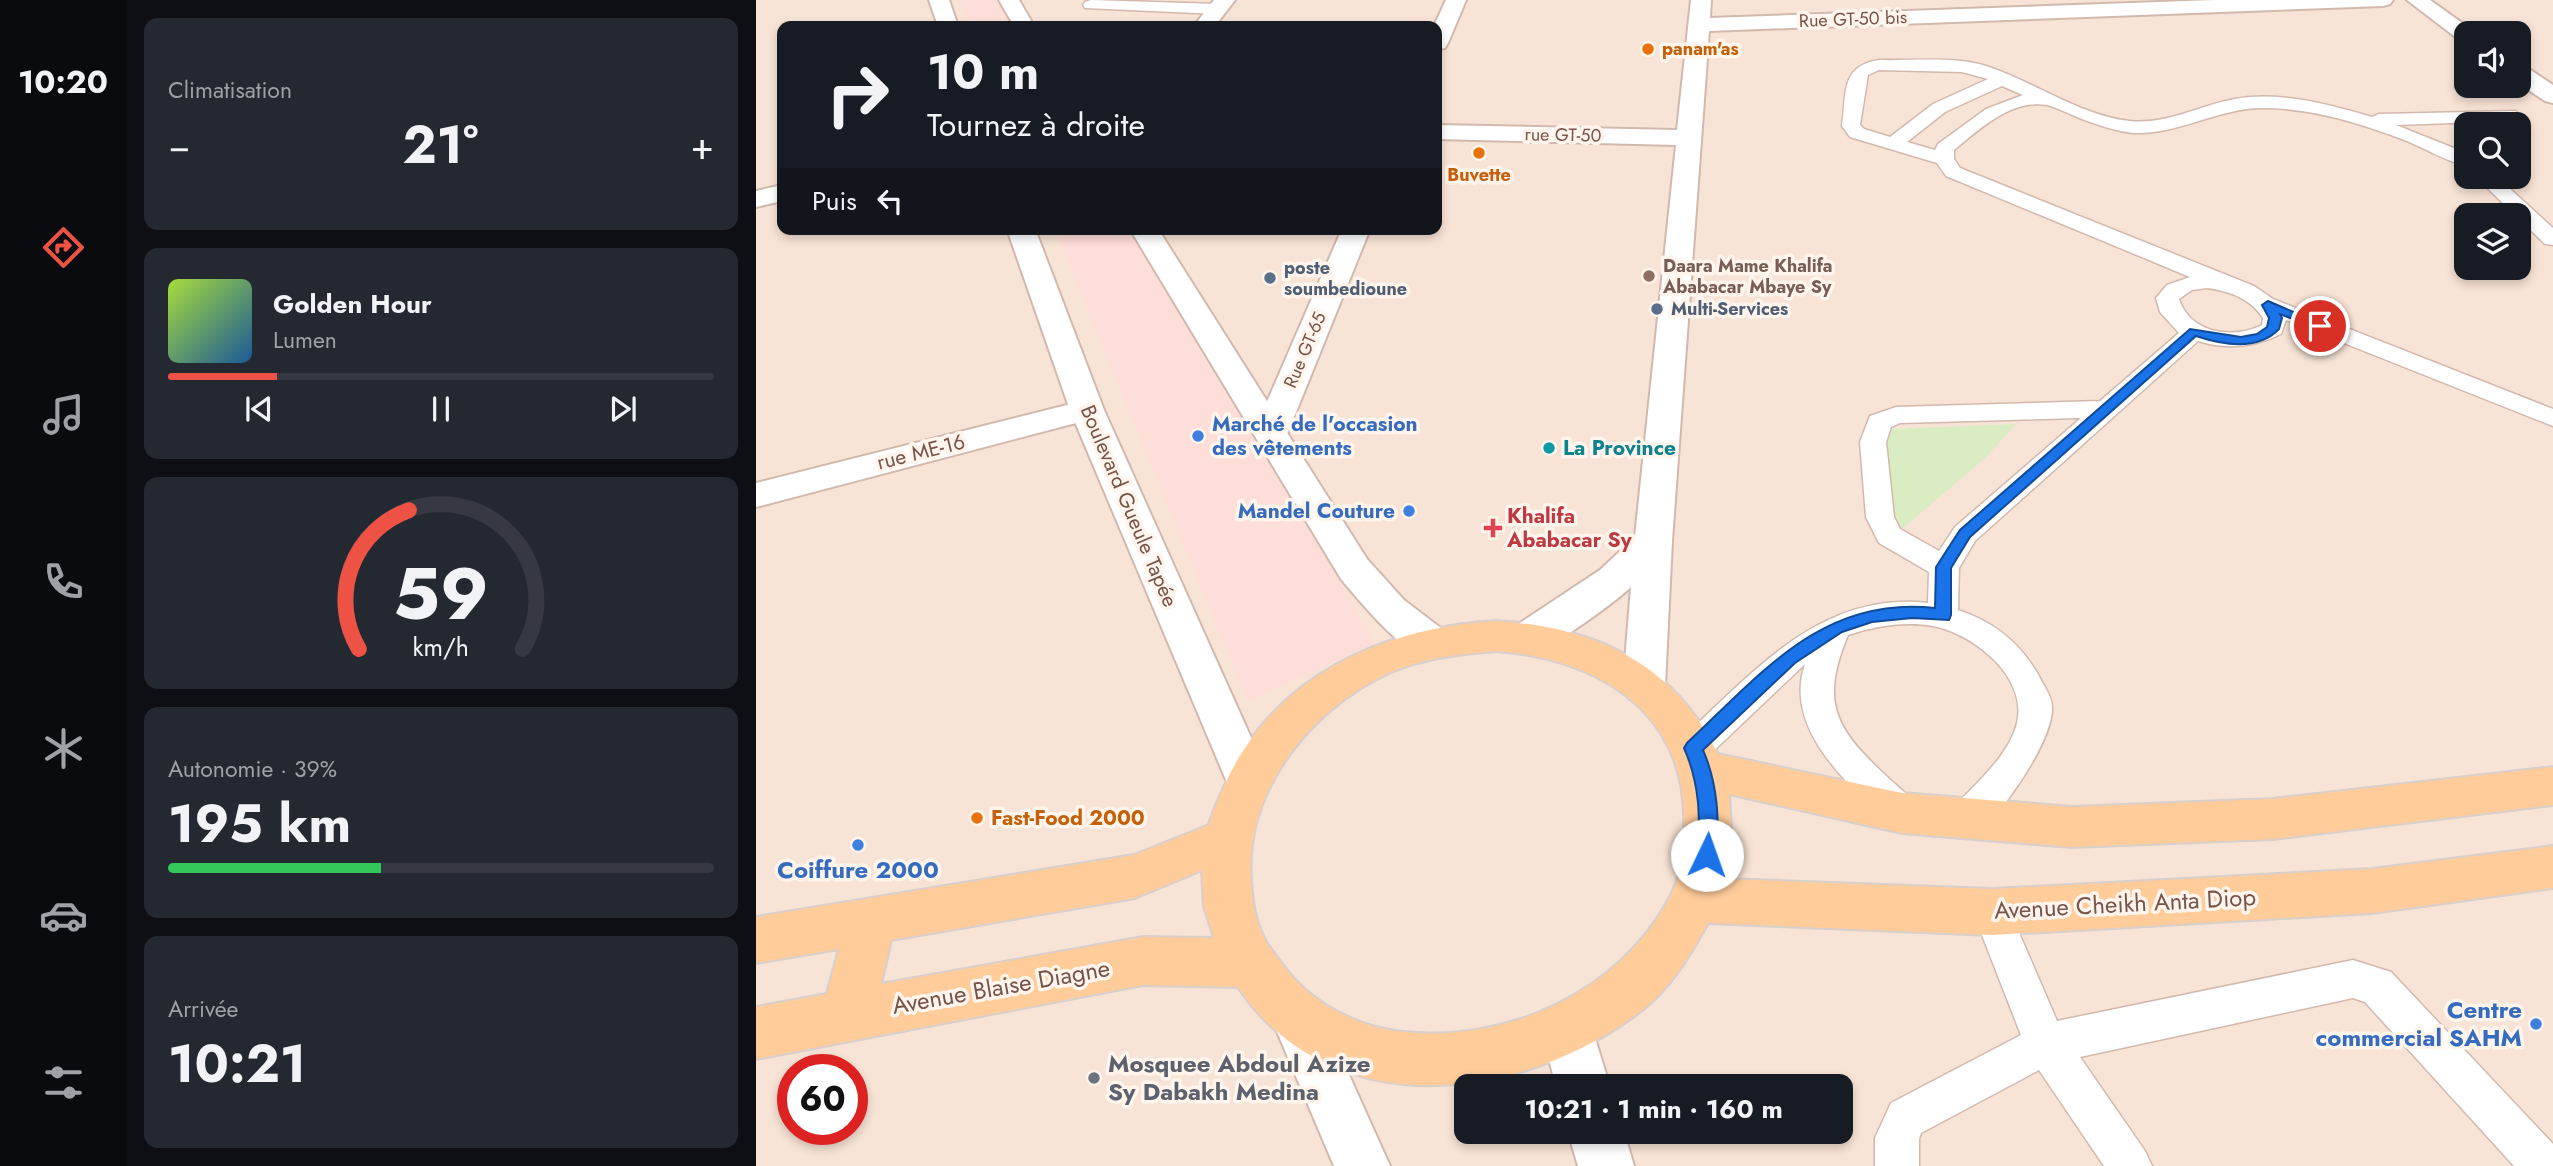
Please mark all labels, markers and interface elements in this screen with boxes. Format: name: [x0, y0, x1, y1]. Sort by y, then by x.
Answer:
street label: Rue GT-50 bis: [1798, 4, 1908, 34]
map controls: [2454, 21, 2531, 280]
button: sound: [2454, 21, 2531, 98]
place label: panam'as: [1662, 36, 1739, 62]
text: 10 m: [927, 37, 1039, 107]
marker: panam'as: [1640, 41, 1656, 57]
icon: right: [812, 49, 903, 140]
text: 10:20: [18, 59, 108, 105]
text: Climatisation: [168, 73, 292, 107]
text: Tournez à droite: [927, 102, 1145, 148]
text: 21°: [403, 107, 479, 183]
button: search: [2454, 112, 2531, 189]
text: −: [168, 118, 190, 173]
text: +: [691, 118, 714, 173]
street label: rue GT-50: [1524, 121, 1602, 149]
marker: Buvette: [1471, 145, 1487, 161]
place label: Buvette: [1447, 162, 1511, 188]
text: Puis: [812, 182, 857, 220]
icon: left: [871, 182, 909, 220]
button: layers: [2454, 203, 2531, 280]
icon: directions: [39, 223, 88, 272]
place label: Daara Mame Khalifa Ababacar Mbaye Sy: [1662, 253, 1833, 300]
place label: poste soumbedioune: [1284, 255, 1407, 302]
marker: Daara Mame Khalifa Ababacar Mbaye Sy: [1641, 268, 1657, 284]
marker: poste soumbedioune: [1262, 270, 1278, 286]
text: Golden Hour: [273, 285, 432, 323]
place label: Multi-Services: [1671, 296, 1788, 322]
pin: [2290, 296, 2350, 356]
marker: Multi-Services: [1649, 301, 1665, 317]
icon: arrive: [2301, 307, 2339, 345]
street label: Rue GT-65: [1277, 308, 1333, 392]
text: Lumen: [273, 323, 337, 357]
icon: music: [39, 390, 88, 439]
icon: previous: [240, 390, 278, 428]
icon: pause: [422, 390, 460, 428]
icon: next: [604, 390, 642, 428]
street label: Boulevard Gueule Tapée: [1073, 400, 1185, 612]
place label: Marché de l'occasion des vêtements: [1212, 409, 1418, 463]
street label: rue ME-16: [874, 427, 968, 477]
marker: Marché de l'occasion des vêtements: [1190, 428, 1206, 444]
place label: La Province: [1563, 433, 1676, 463]
marker: La Province: [1541, 440, 1557, 456]
place label: Mandel Couture: [1238, 496, 1395, 526]
place label: Khalifa Ababacar Sy: [1506, 501, 1633, 555]
marker: Mandel Couture: [1401, 503, 1417, 519]
marker: Khalifa Ababacar Sy: [1485, 520, 1501, 536]
text: 59: [393, 541, 489, 646]
icon: phone: [39, 557, 88, 606]
text: km/h: [413, 629, 469, 665]
icon: climate: [39, 724, 88, 773]
text: Autonomie · 39%: [168, 752, 337, 786]
text: 195 km: [168, 786, 351, 862]
place label: Fast-Food 2000: [991, 803, 1145, 833]
marker: Fast-Food 2000: [969, 810, 985, 826]
position arrow: [1670, 818, 1744, 892]
marker: Coiffure 2000: [850, 837, 866, 853]
place label: Coiffure 2000: [777, 852, 939, 887]
street label: Avenue Cheikh Anta Diop: [1993, 879, 2257, 928]
icon: car: [39, 891, 88, 940]
street label: Avenue Blaise Diagne: [889, 950, 1113, 1023]
text: Arrivée: [168, 992, 238, 1026]
place label: Centre commercial SAHM: [2315, 992, 2522, 1055]
marker: Centre commercial SAHM: [2528, 1016, 2544, 1032]
text: 10:21: [168, 1026, 306, 1102]
place label: Mosquee Abdoul Azize Sy Dabakh Medina: [1108, 1046, 1371, 1109]
speed limit sign: 60: [777, 1054, 868, 1145]
icon: filters: [39, 1058, 88, 1107]
marker: Mosquee Abdoul Azize Sy Dabakh Medina: [1086, 1070, 1102, 1086]
text: 10:21 · 1 min · 160 m: [1524, 1090, 1783, 1128]

